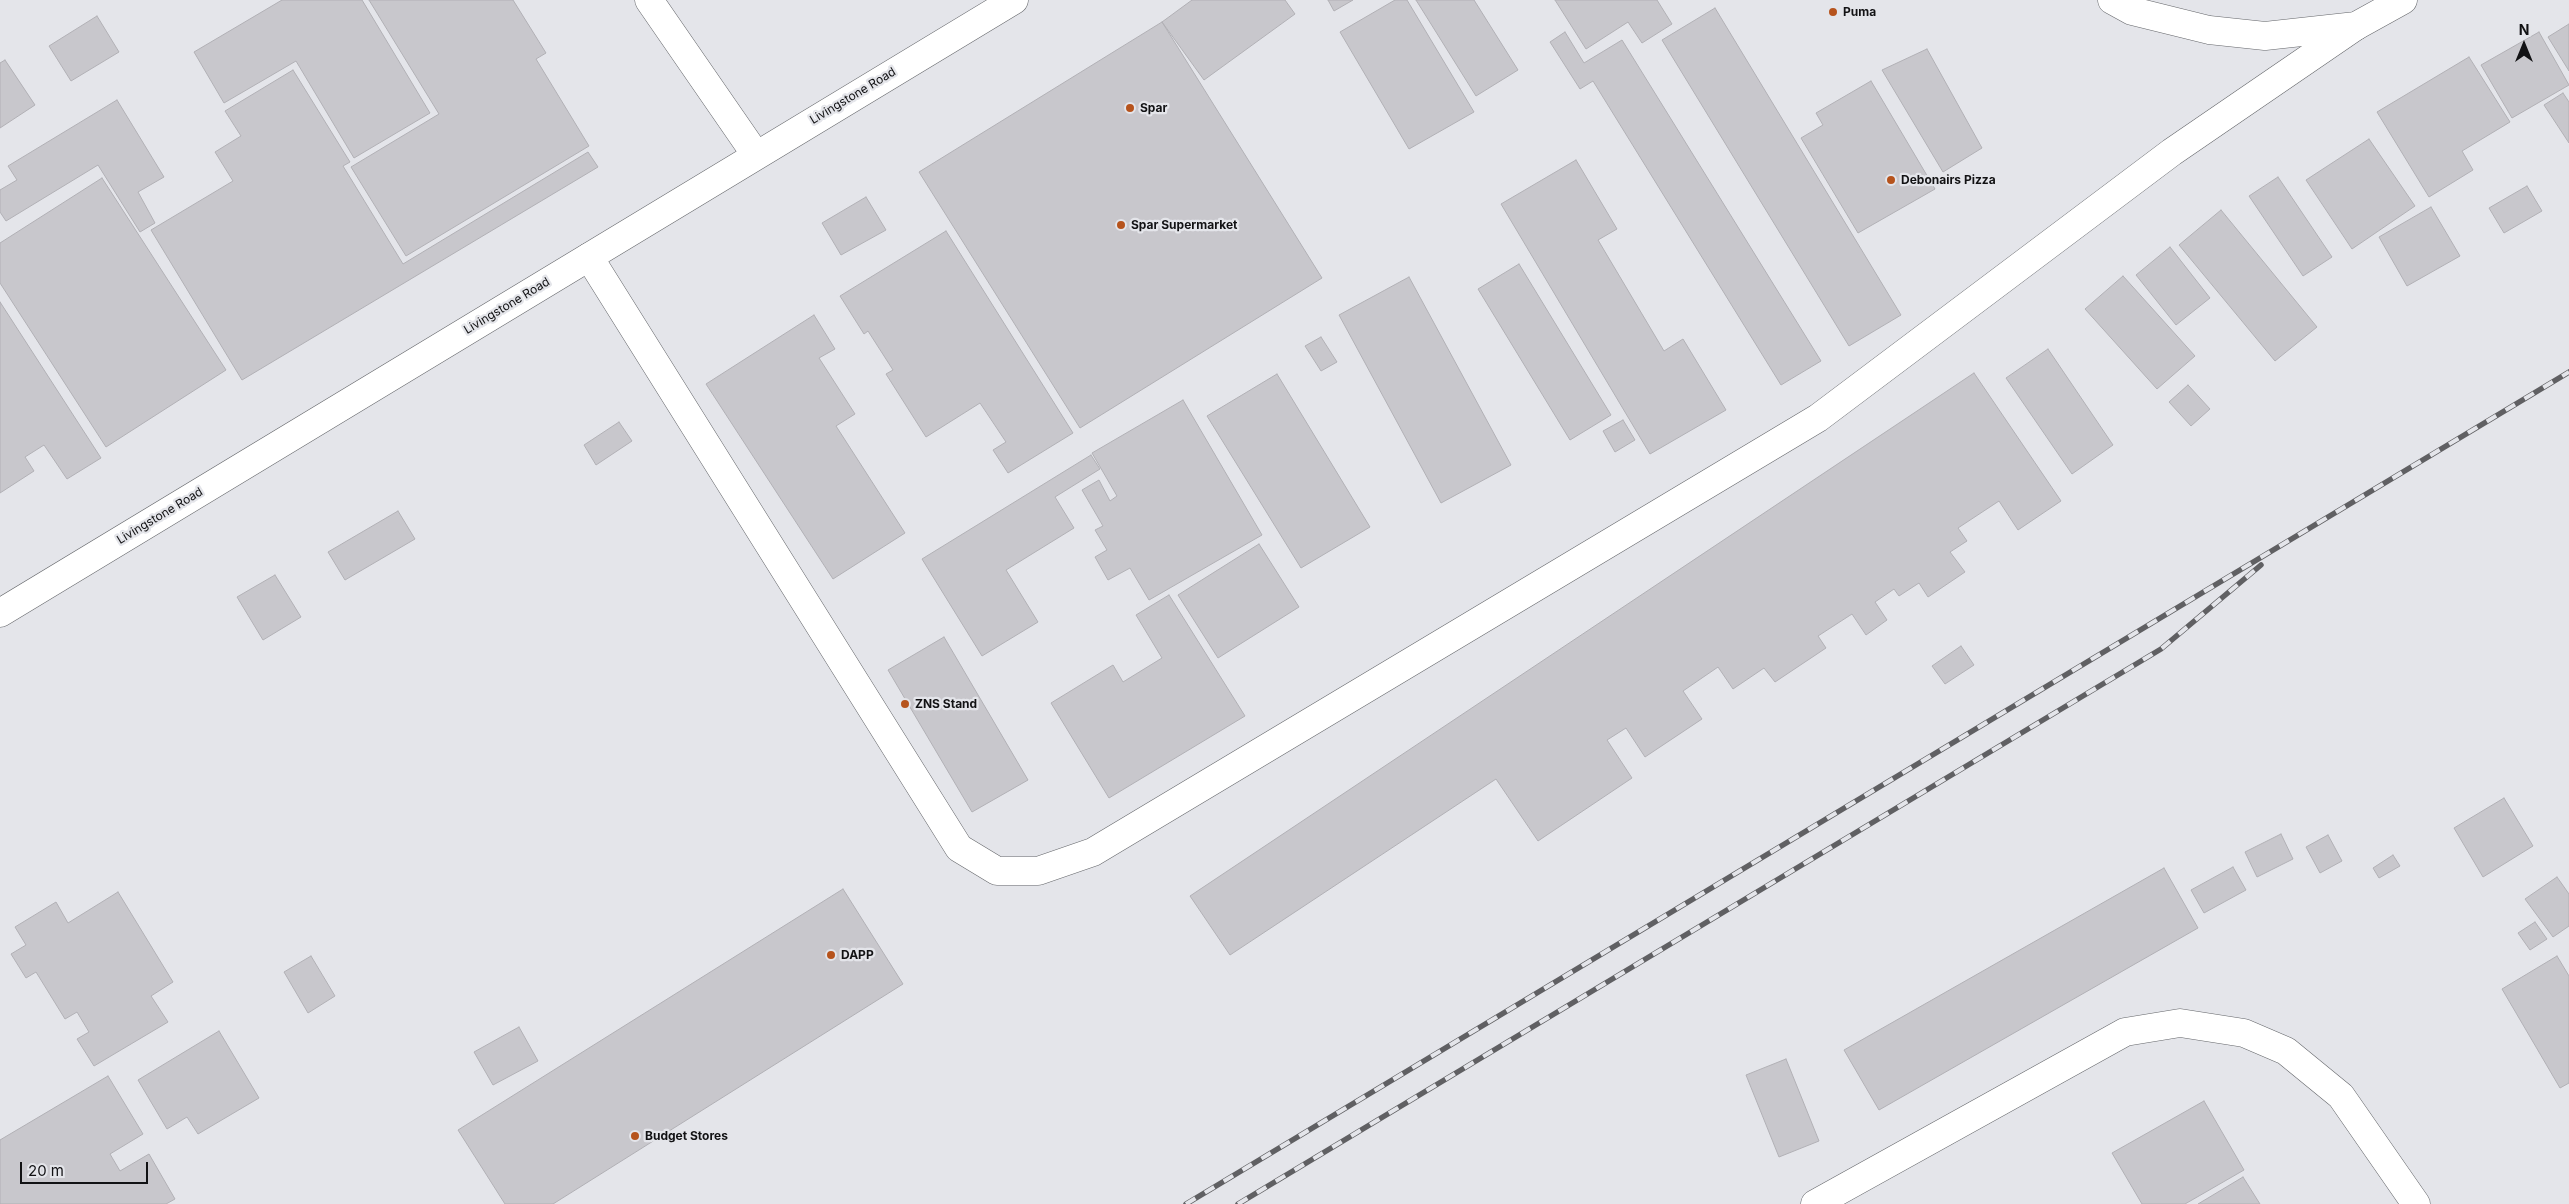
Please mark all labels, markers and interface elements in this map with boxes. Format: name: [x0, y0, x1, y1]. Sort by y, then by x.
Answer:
place label: Puma: [1843, 5, 1876, 19]
marker: Puma: [1827, 6, 1839, 18]
north arrow: [2499, 20, 2549, 70]
text: N: [2519, 21, 2529, 38]
street label: Livingstone Road: [807, 65, 899, 127]
place label: Spar: [1140, 101, 1167, 115]
marker: Spar: [1124, 102, 1136, 114]
place label: Debonairs Pizza: [1901, 173, 1996, 187]
marker: Debonairs Pizza: [1885, 174, 1897, 186]
place label: Spar Supermarket: [1131, 218, 1237, 232]
marker: Spar Supermarket: [1115, 219, 1127, 231]
street label: Livingstone Road: [461, 275, 553, 337]
street label: Livingstone Road: [114, 485, 206, 547]
place label: ZNS Stand: [915, 697, 977, 711]
marker: ZNS Stand: [899, 698, 911, 710]
place label: DAPP: [841, 948, 874, 962]
marker: DAPP: [825, 949, 837, 961]
place label: Budget Stores: [645, 1129, 728, 1143]
marker: Budget Stores: [629, 1130, 641, 1142]
scale bar: [22, 1152, 150, 1184]
text: 20 m: [28, 1161, 64, 1180]

